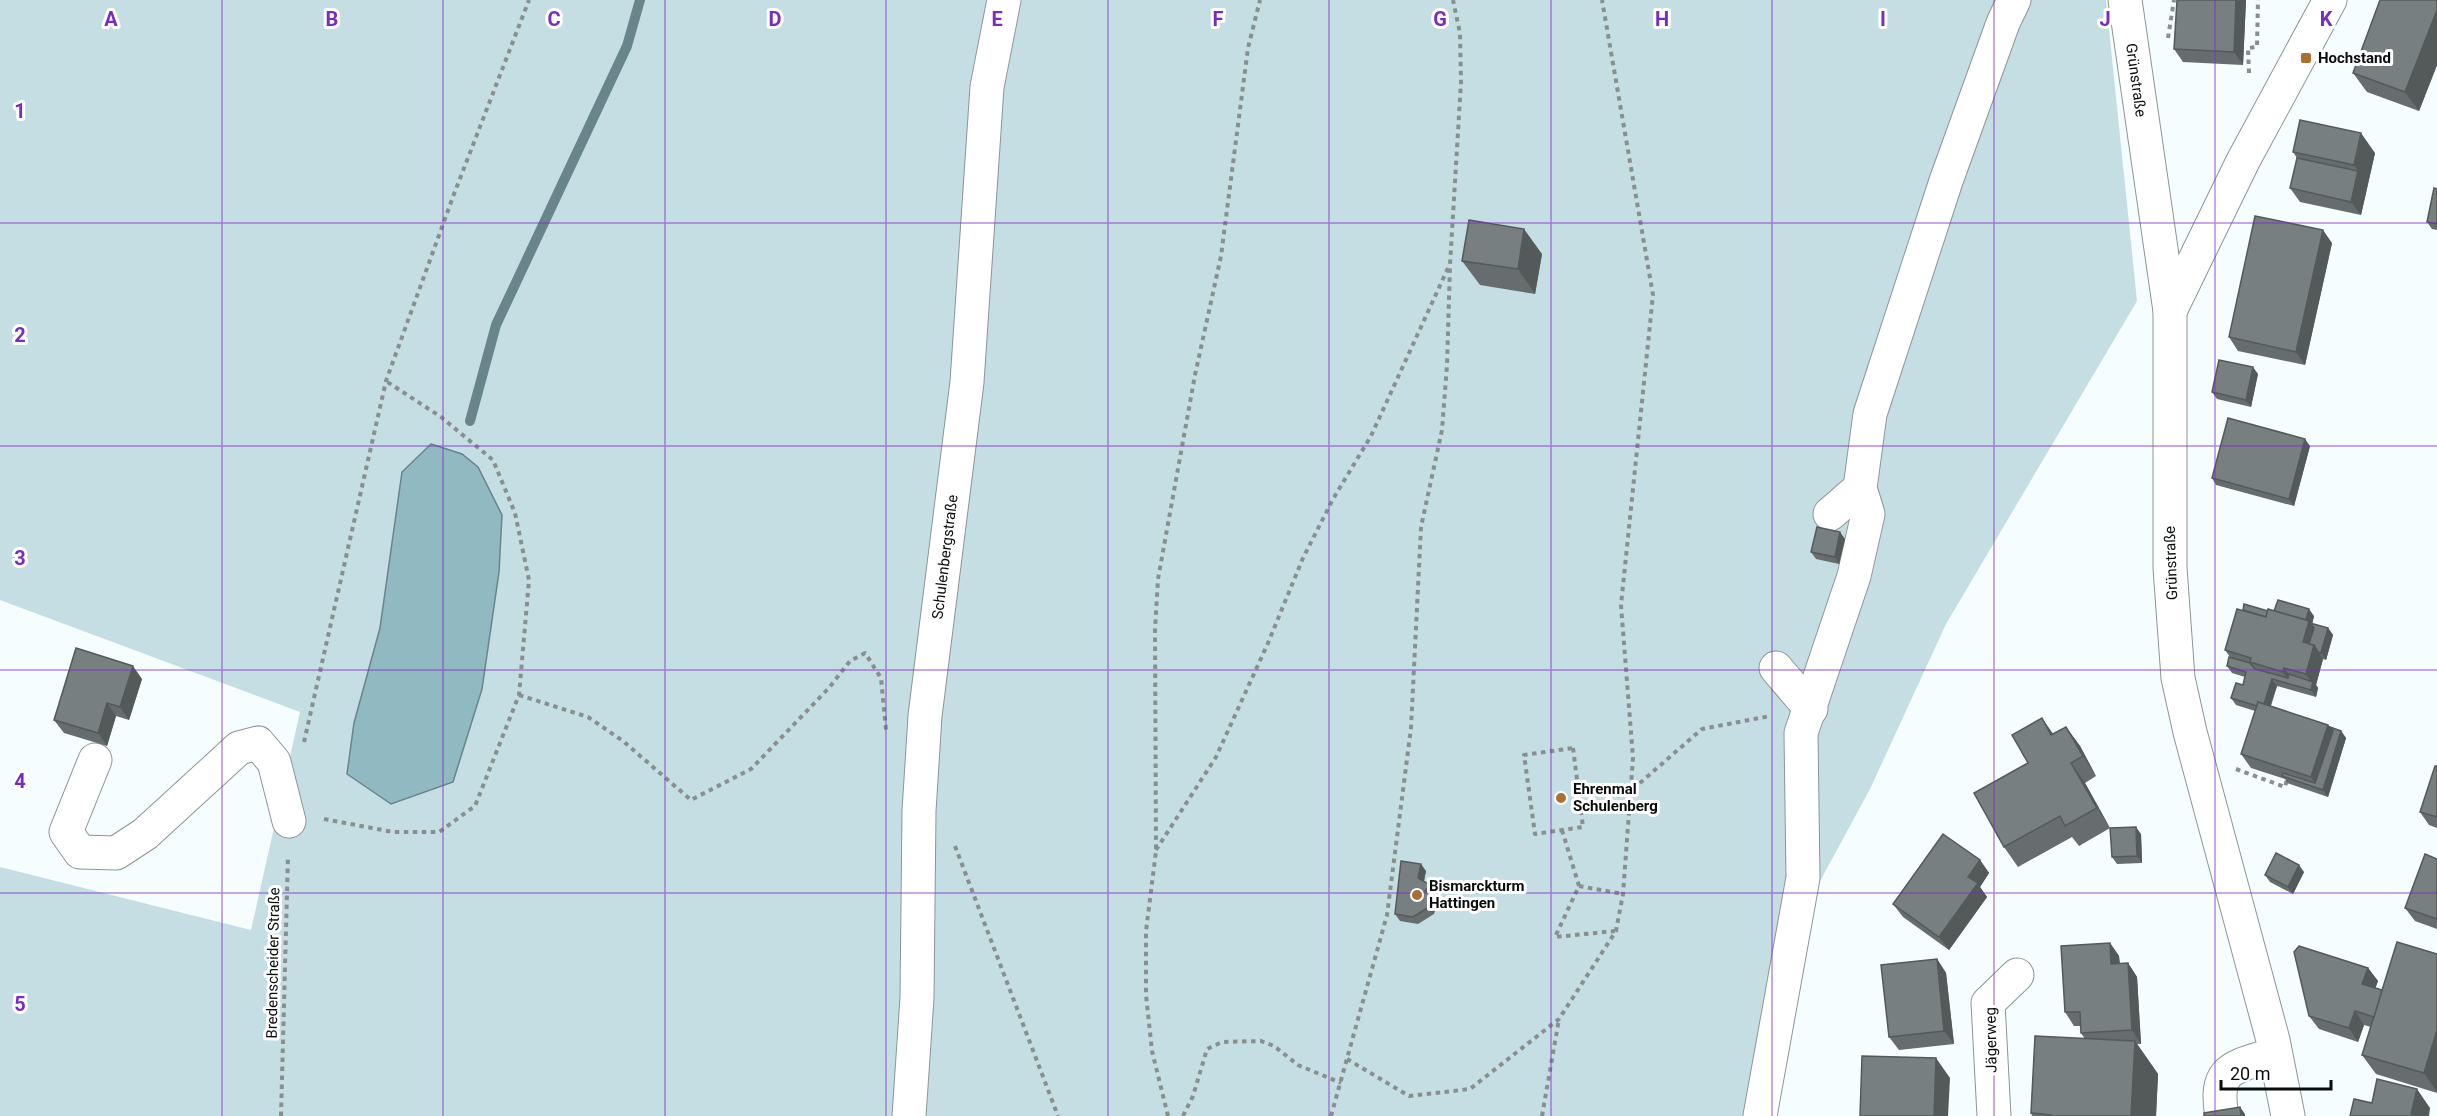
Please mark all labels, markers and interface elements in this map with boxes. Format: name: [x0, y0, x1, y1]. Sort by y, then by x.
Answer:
text: A: [104, 7, 118, 31]
text: B: [326, 7, 338, 31]
text: C: [547, 7, 561, 31]
text: D: [769, 7, 782, 31]
text: E: [991, 7, 1003, 31]
text: F: [1213, 7, 1224, 31]
text: G: [1433, 7, 1447, 31]
text: H: [1655, 7, 1669, 31]
text: I: [1880, 7, 1886, 31]
text: J: [2099, 7, 2111, 31]
text: K: [2320, 7, 2333, 31]
street label: Grünstraße: [2122, 42, 2150, 118]
place label: Hochstand: [2318, 49, 2391, 67]
marker: Hochstand: [2299, 51, 2313, 65]
text: 1: [14, 99, 26, 123]
text: 2: [14, 323, 26, 347]
street label: Schulenbergstraße: [928, 494, 962, 620]
street label: Grünstraße: [2161, 526, 2181, 600]
text: 3: [14, 546, 26, 570]
text: 4: [14, 769, 26, 793]
place label: Ehrenmal Schulenberg: [1573, 780, 1658, 815]
marker: Ehrenmal Schulenberg: [1554, 791, 1568, 805]
place label: Bismarckturm Hattingen: [1429, 877, 1524, 912]
street label: Bredenscheider Straße: [263, 887, 283, 1039]
marker: Bismarckturm Hattingen: [1410, 888, 1424, 902]
text: 5: [14, 992, 26, 1016]
street label: Jägerweg: [1981, 1007, 2001, 1073]
scale bar: [2221, 1053, 2330, 1091]
text: 20 m: [2230, 1063, 2270, 1084]

